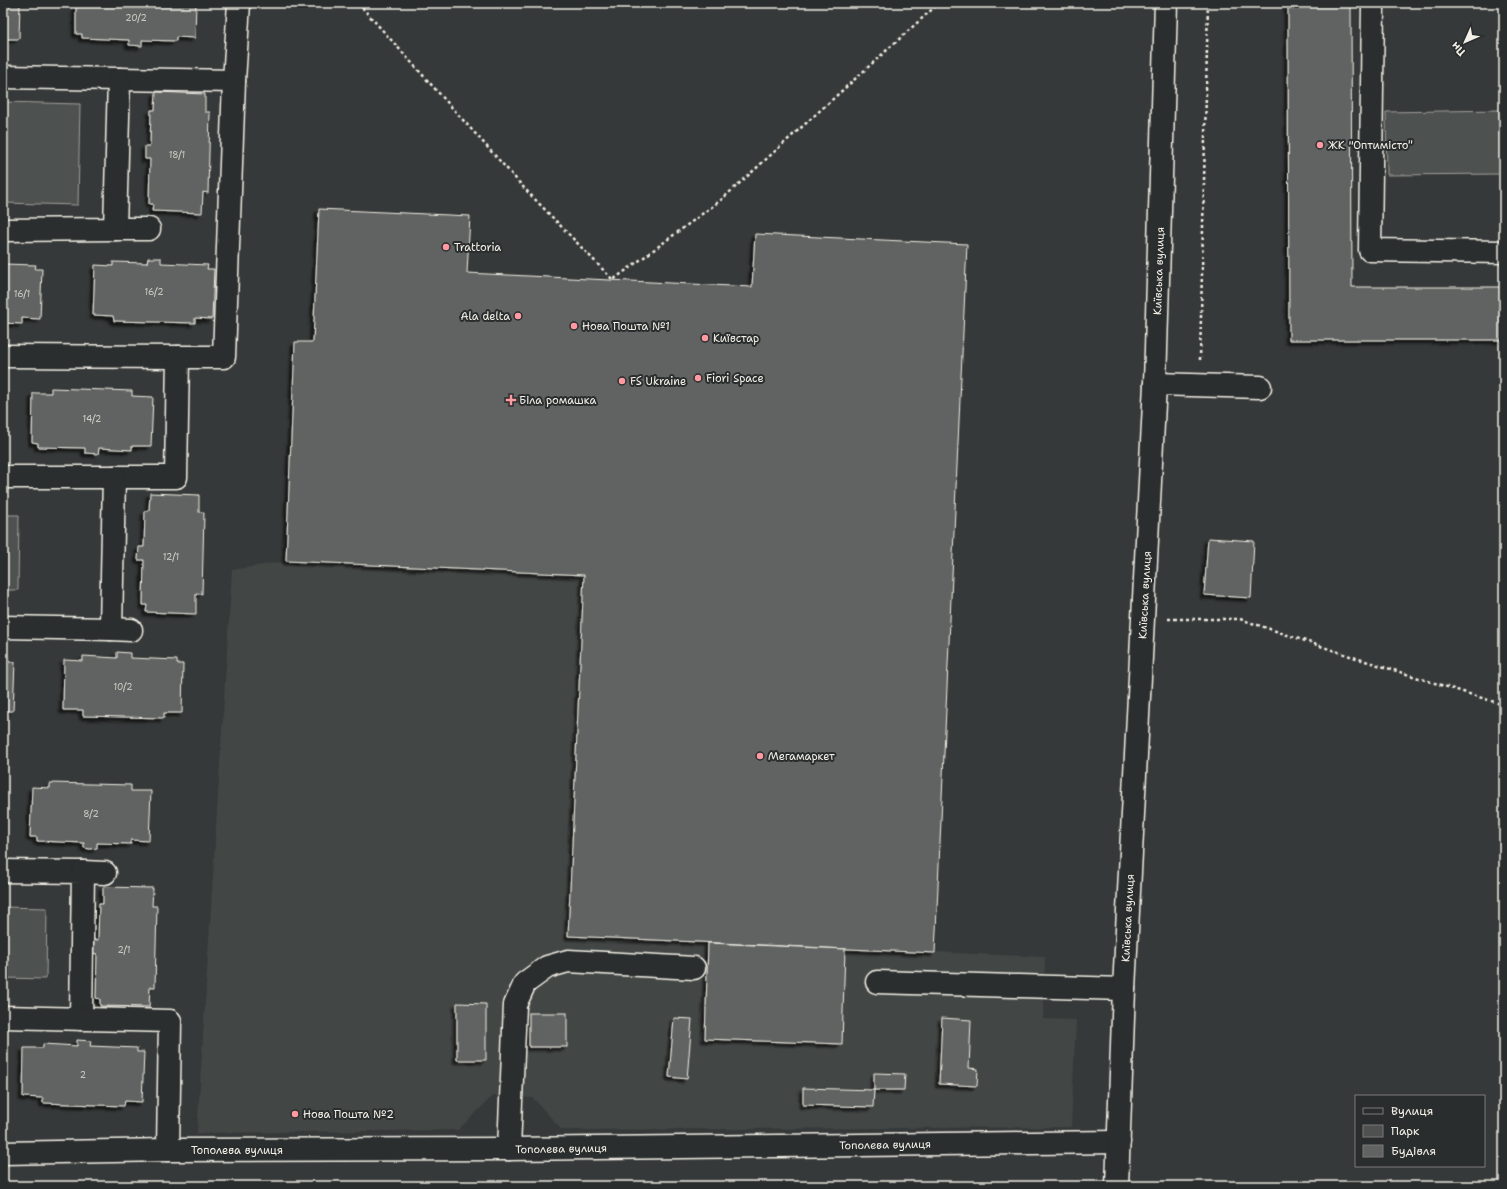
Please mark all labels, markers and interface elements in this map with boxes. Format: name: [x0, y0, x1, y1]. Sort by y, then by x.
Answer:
house number: 20/2: [125, 12, 147, 24]
north arrow: [1445, 22, 1485, 62]
text: Пн: [1448, 38, 1469, 59]
place label: ЖК "Оптимісто": [1328, 138, 1413, 153]
marker: ЖК "Оптимісто": [1315, 140, 1325, 150]
house number: 18/1: [169, 149, 185, 161]
street label: Київська вулиця: [1150, 227, 1168, 315]
place label: Trattoria: [454, 240, 501, 255]
marker: Trattoria: [441, 242, 451, 252]
house number: 16/2: [145, 286, 163, 298]
house number: 16/1: [14, 288, 30, 300]
place label: Ala delta: [461, 309, 510, 324]
marker: Ala delta: [513, 311, 523, 321]
place label: Нова Пошта №1: [582, 319, 670, 334]
marker: Нова Пошта №1: [569, 321, 579, 331]
place label: Київстар: [713, 331, 759, 346]
marker: Київстар: [700, 333, 710, 343]
place label: Fiori Space: [706, 371, 764, 386]
marker: Fiori Space: [693, 373, 703, 383]
place label: FS Ukraine: [630, 374, 686, 389]
marker: FS Ukraine: [617, 376, 627, 386]
place label: Біла ромашка: [519, 393, 596, 408]
marker: Біла ромашка: [506, 395, 516, 405]
house number: 14/2: [83, 413, 101, 425]
house number: 12/1: [163, 551, 179, 563]
street label: Київська вулиця: [1135, 551, 1155, 639]
house number: 10/2: [114, 681, 132, 693]
place label: Мегамаркет: [768, 749, 835, 764]
marker: Мегамаркет: [755, 751, 765, 761]
house number: 8/2: [83, 808, 99, 820]
street label: Київська вулиця: [1118, 874, 1138, 962]
house number: 2/1: [117, 944, 131, 956]
house number: 2: [80, 1069, 86, 1081]
legend: [1355, 1095, 1485, 1167]
text: Вулиця: [1391, 1103, 1433, 1119]
place label: Нова Пошта №2: [303, 1107, 394, 1122]
marker: Нова Пошта №2: [290, 1109, 300, 1119]
text: Парк: [1391, 1123, 1420, 1139]
street label: Тополева вулиця: [839, 1137, 931, 1153]
street label: Тополева вулиця: [515, 1141, 607, 1157]
street label: Тополева вулиця: [191, 1143, 283, 1158]
text: Будівля: [1391, 1143, 1436, 1159]

